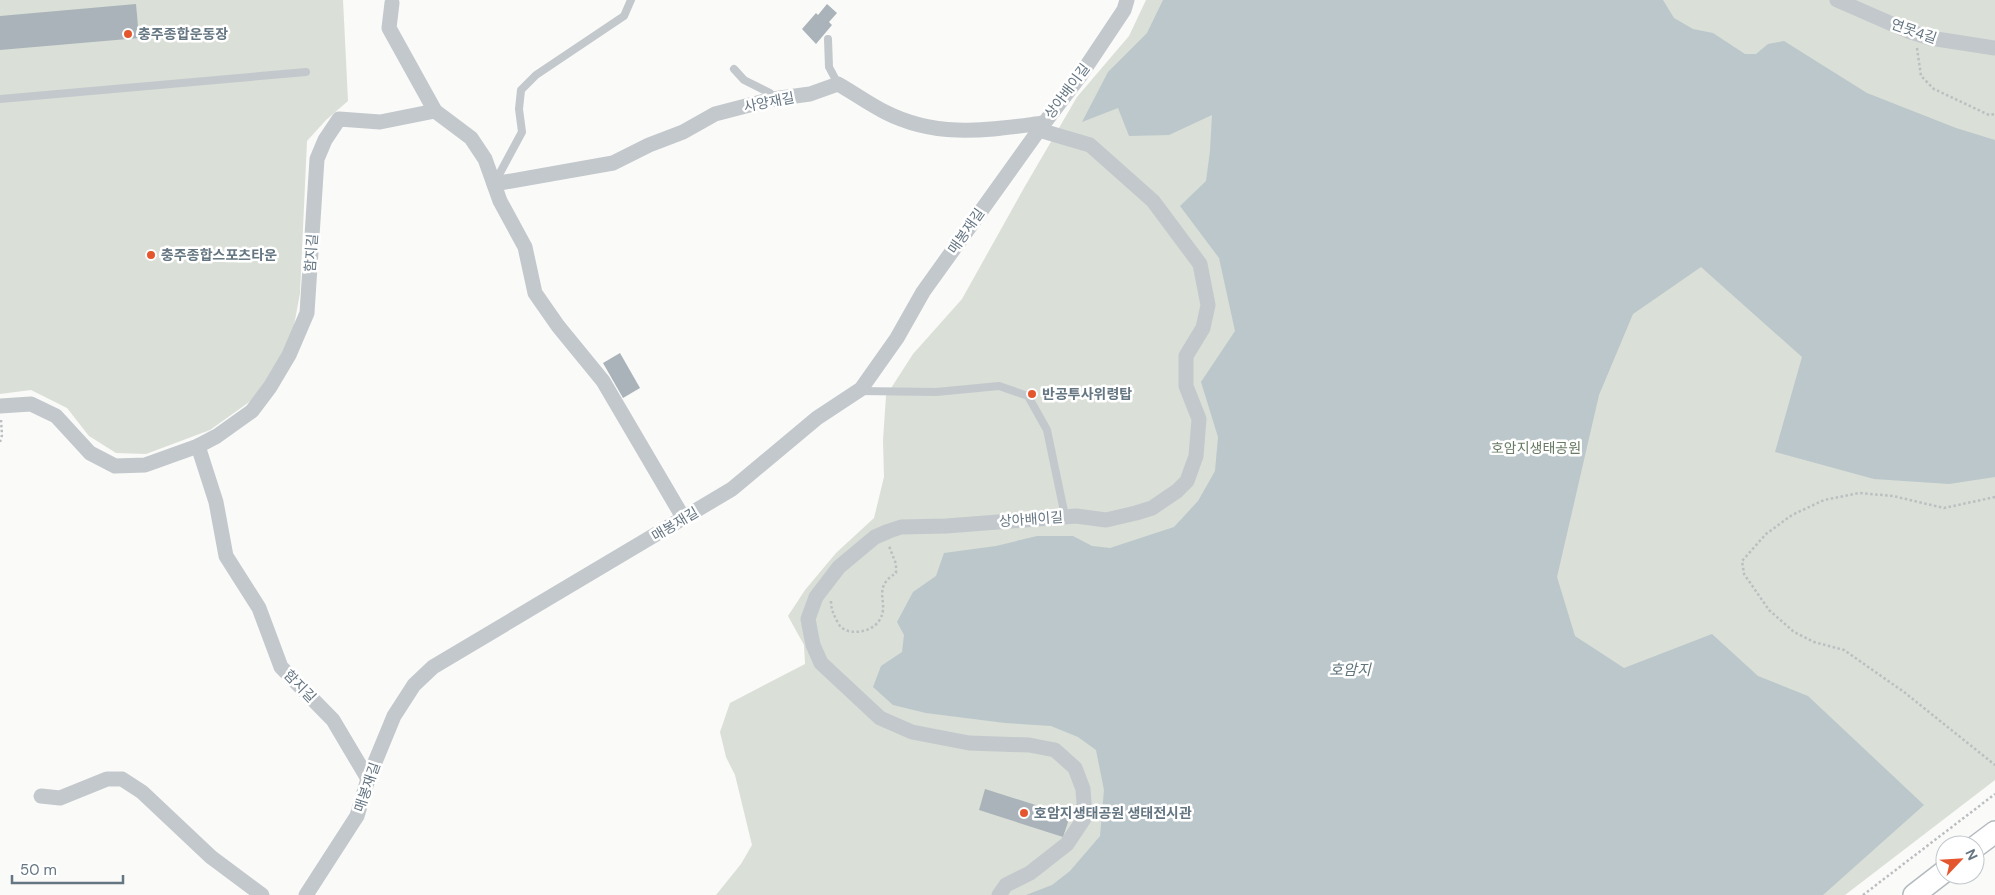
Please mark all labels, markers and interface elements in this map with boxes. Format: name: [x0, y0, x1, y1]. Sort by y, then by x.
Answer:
street label: 연못4길: [1889, 15, 1939, 47]
place label: 충주종합운동장: [138, 25, 228, 43]
marker: 충주종합운동장: [122, 28, 134, 40]
street label: 상아배이길: [1040, 60, 1094, 122]
street label: 사양재길: [742, 88, 796, 116]
street label: 매봉재길: [944, 205, 988, 257]
street label: 함지길: [301, 233, 321, 273]
place label: 충주종합스포츠타운: [161, 246, 277, 264]
marker: 충주종합스포츠타운: [145, 249, 157, 261]
place label: 반공투사위령탑: [1042, 385, 1132, 403]
marker: 반공투사위령탑: [1026, 388, 1038, 400]
park label: 호암지생태공원: [1491, 439, 1581, 457]
street label: 매봉재길: [648, 503, 702, 545]
street label: 상아배이길: [998, 508, 1064, 530]
water label: 호암지: [1329, 660, 1372, 680]
street label: 함지길: [280, 666, 320, 706]
street label: 매봉재길: [350, 760, 384, 814]
place label: 호암지생태공원 생태전시관: [1034, 804, 1192, 822]
marker: 호암지생태공원 생태전시관: [1018, 807, 1030, 819]
north arrow: [1935, 835, 1985, 885]
text: N: [1961, 846, 1982, 863]
scale bar: [12, 852, 124, 884]
text: 50 m: [20, 860, 57, 880]

